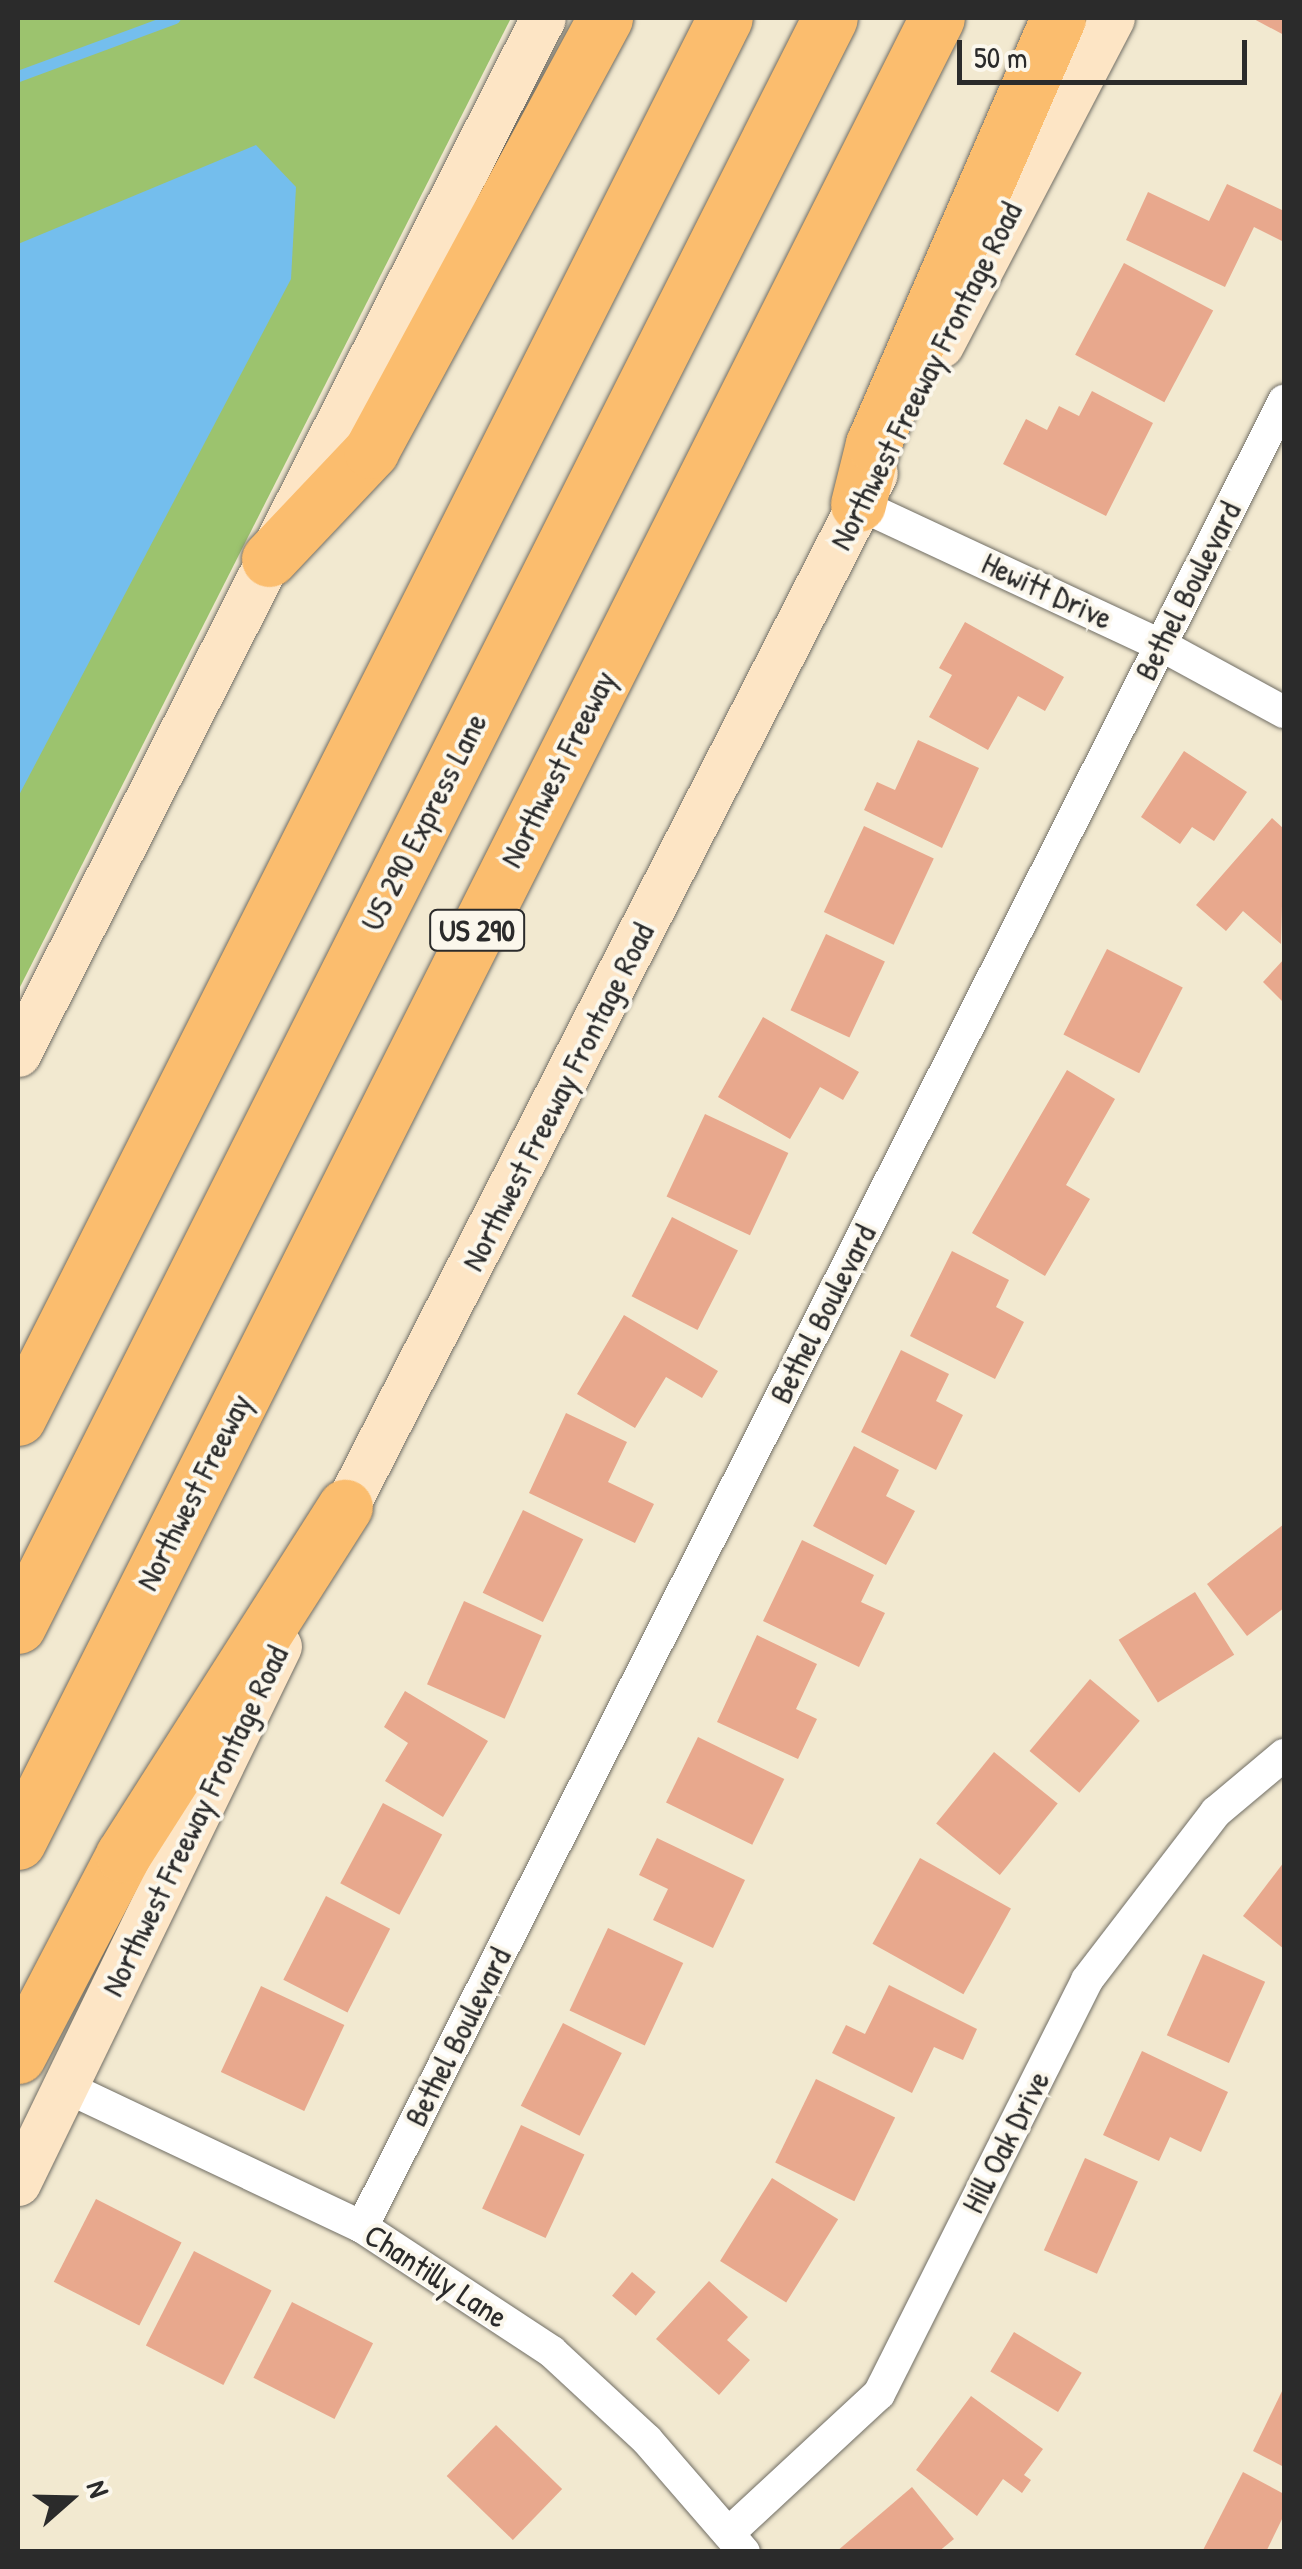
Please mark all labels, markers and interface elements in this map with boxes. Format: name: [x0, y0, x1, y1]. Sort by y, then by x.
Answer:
scale bar: [962, 20, 1252, 82]
text: 50 m: [974, 37, 1027, 77]
street label: Northwest Freeway Frontage Road: [822, 196, 1030, 556]
street label: Bethel Boulevard: [1127, 495, 1249, 687]
street label: Hewitt Drive: [976, 544, 1118, 638]
street label: Northwest Freeway: [492, 664, 624, 874]
street label: US 290 Express Lane: [353, 707, 495, 937]
road number: US 290: [427, 905, 527, 955]
street label: Northwest Freeway Frontage Road: [454, 917, 662, 1277]
street label: Bethel Boulevard: [762, 1218, 884, 1410]
street label: Northwest Freeway: [128, 1387, 260, 1597]
street label: Northwest Freeway Frontage Road: [93, 1640, 297, 2002]
street label: Bethel Boulevard: [397, 1941, 519, 2133]
street label: Hill Oak Drive: [954, 2064, 1058, 2220]
street label: Chantilly Lane: [357, 2216, 515, 2336]
north arrow: [20, 2449, 120, 2549]
text: N: [78, 2475, 119, 2502]

